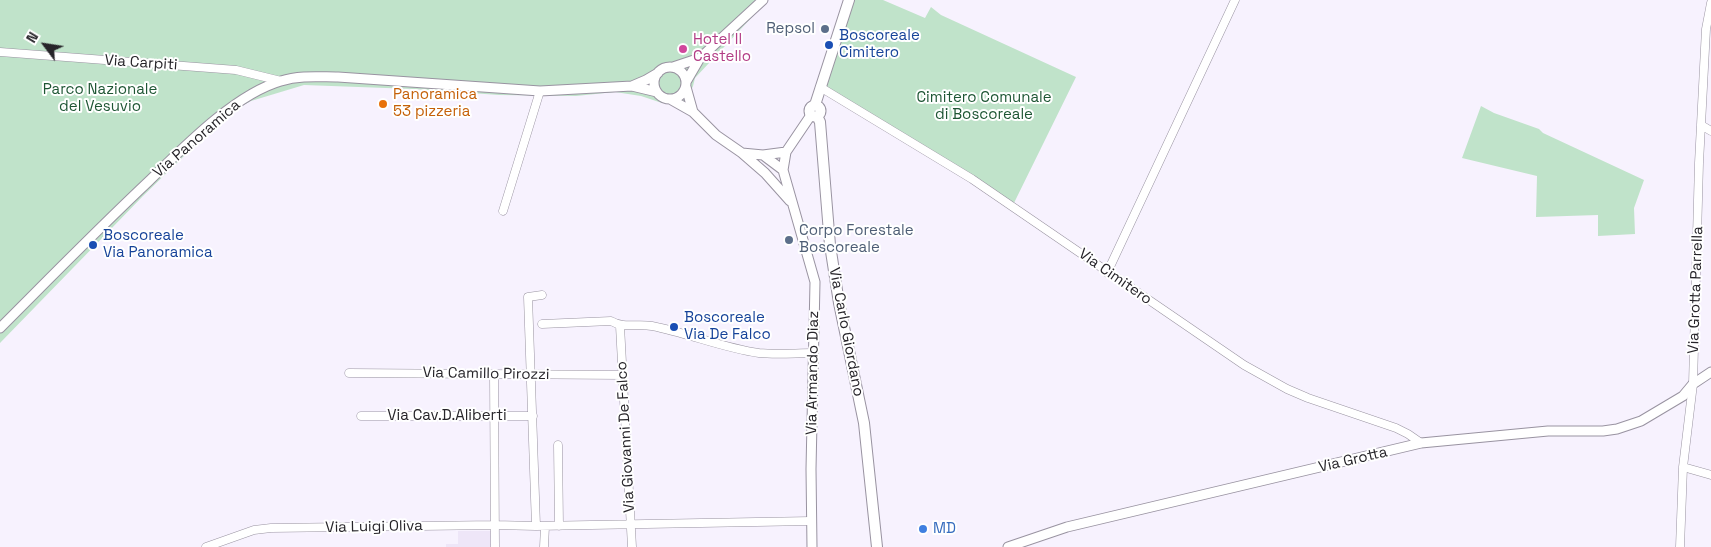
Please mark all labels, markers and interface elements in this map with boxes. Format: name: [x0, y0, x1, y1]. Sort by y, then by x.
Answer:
north arrow: [20, 20, 70, 70]
place label: Repsol: [766, 20, 815, 38]
marker: Repsol: [819, 23, 831, 35]
place label: Boscoreale Cimitero: [839, 27, 920, 62]
text: N: [22, 29, 42, 46]
place label: Hotel Il Castello: [693, 31, 751, 66]
marker: Boscoreale Cimitero: [823, 39, 835, 51]
marker: Hotel Il Castello: [677, 43, 689, 55]
street label: Via Carpiti: [104, 51, 178, 75]
park label: Parco Nazionale del Vesuvio: [43, 81, 157, 116]
place label: Panoramica 53 pizzeria: [393, 86, 477, 121]
park label: Cimitero Comunale di Boscoreale: [916, 89, 1052, 124]
street label: Via Panoramica: [150, 96, 244, 182]
marker: Panoramica 53 pizzeria: [377, 98, 389, 110]
place label: Corpo Forestale Boscoreale: [799, 222, 914, 257]
street label: Via Grotta Parrella: [1685, 226, 1707, 354]
place label: Boscoreale Via Panoramica: [103, 227, 213, 262]
marker: Corpo Forestale Boscoreale: [783, 234, 795, 246]
marker: Boscoreale Via Panoramica: [87, 239, 99, 251]
street label: Via Cimitero: [1075, 245, 1155, 309]
street label: Via Carlo Giordano: [825, 266, 867, 398]
place label: Boscoreale Via De Falco: [684, 309, 771, 344]
street label: Via Armando Diaz: [803, 311, 823, 435]
marker: Boscoreale Via De Falco: [668, 321, 680, 333]
street label: Via Giovanni De Falco: [613, 361, 639, 513]
street label: Via Camillo Pirozzi: [422, 364, 550, 384]
street label: Via Cav.D.Aliberti: [387, 407, 507, 425]
street label: Via Grotta: [1317, 443, 1389, 477]
street label: Via Luigi Oliva: [325, 517, 423, 537]
place label: MD: [933, 520, 956, 538]
marker: MD: [917, 523, 929, 535]

